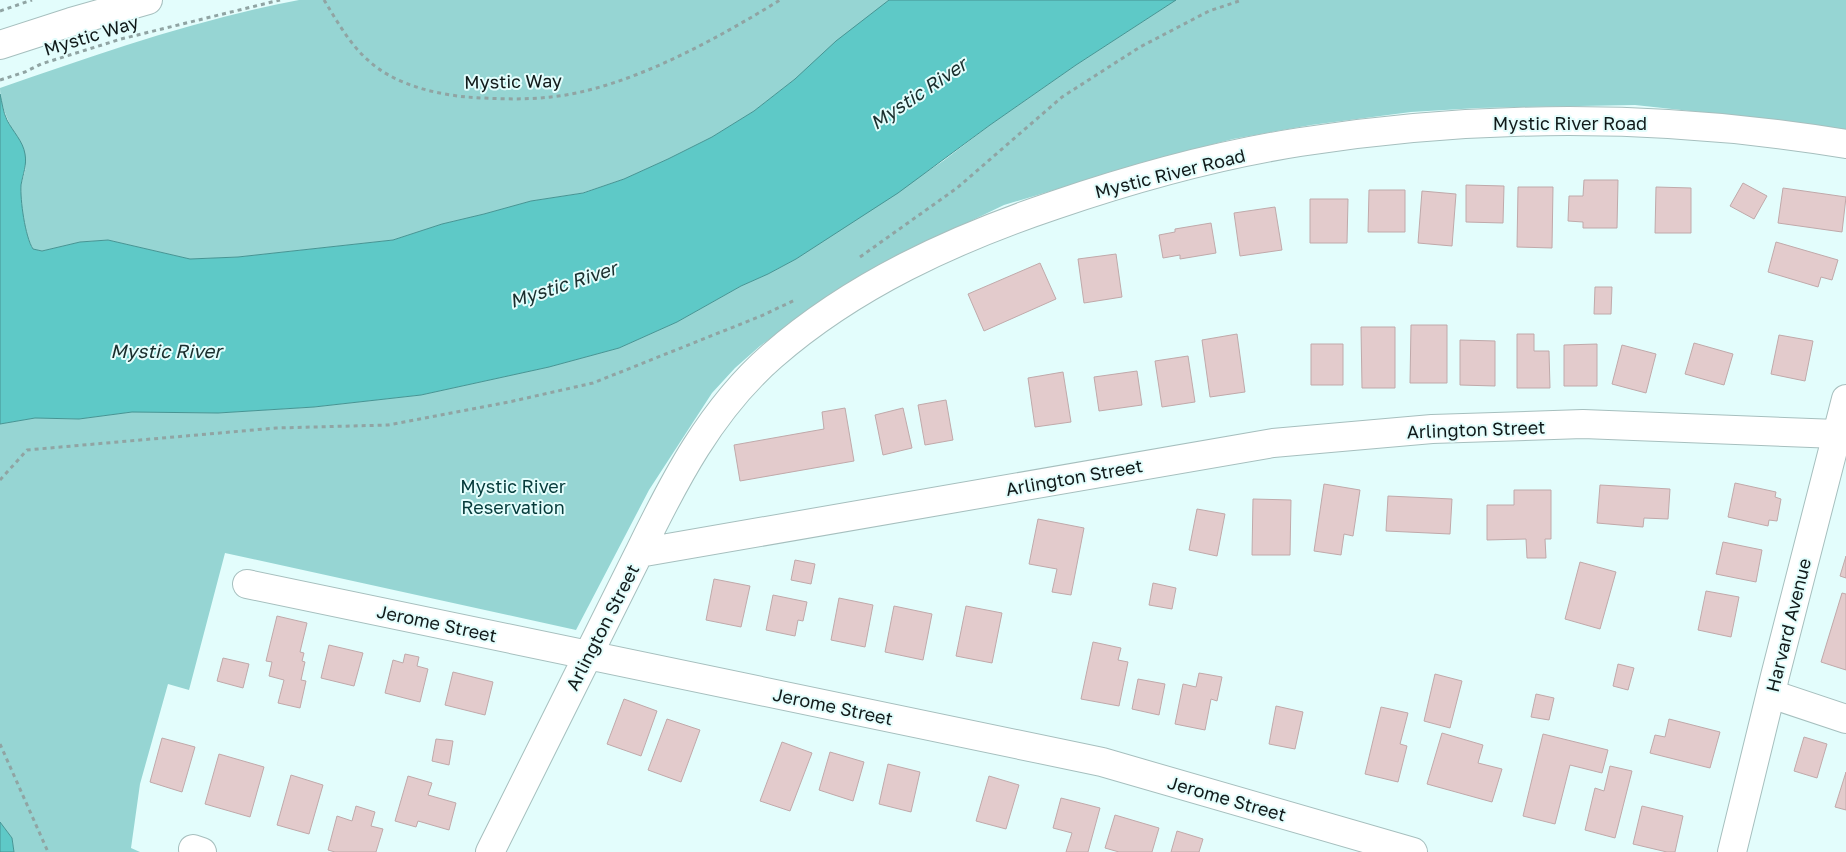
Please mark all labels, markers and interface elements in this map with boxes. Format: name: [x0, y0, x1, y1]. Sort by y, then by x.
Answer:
street label: Mystic Way: [41, 10, 141, 60]
water label: Mystic River: [865, 51, 973, 134]
street label: Mystic Way: [464, 69, 562, 93]
street label: Mystic River Road: [1493, 112, 1647, 134]
street label: Mystic River Road: [1092, 144, 1248, 202]
water label: Mystic River: [506, 255, 622, 312]
water label: Mystic River: [110, 339, 224, 362]
street label: Arlington Street: [1406, 416, 1546, 442]
street label: Arlington Street: [1004, 454, 1144, 500]
park label: Mystic River Reservation: [460, 475, 566, 518]
street label: Harvard Avenue: [1761, 556, 1815, 694]
street label: Arlington Street: [561, 560, 643, 694]
street label: Jerome Street: [375, 600, 499, 646]
street label: Jerome Street: [771, 683, 895, 729]
street label: Jerome Street: [1165, 771, 1289, 825]

